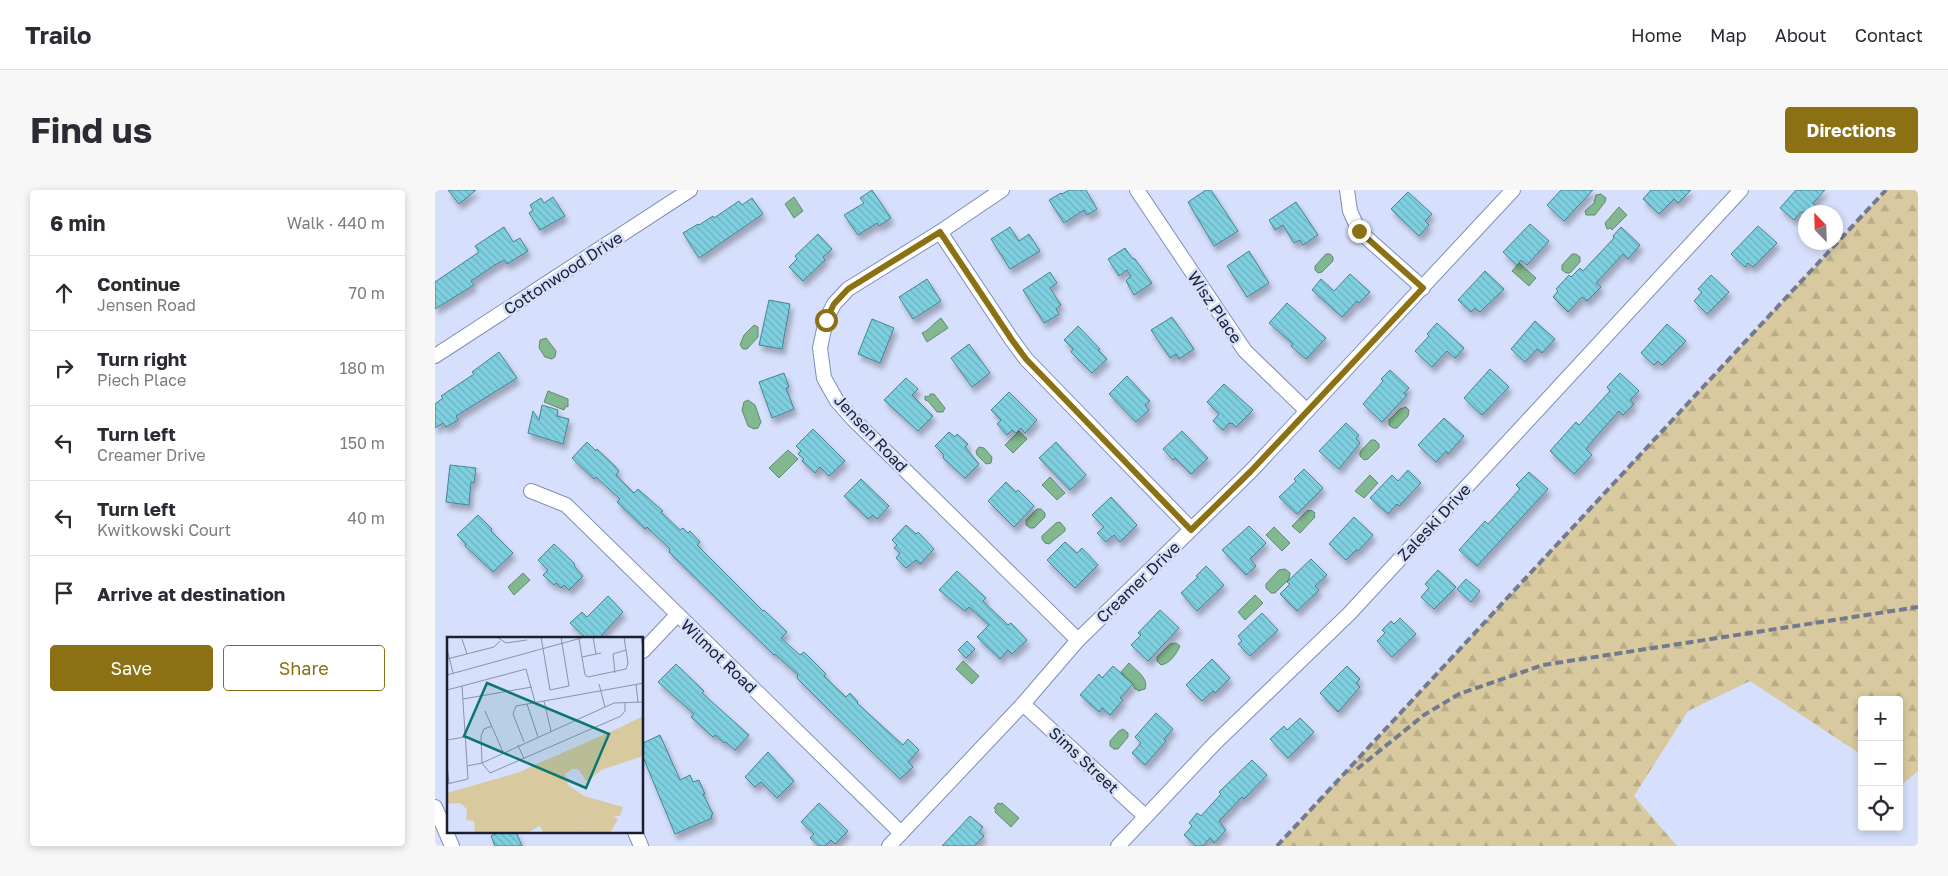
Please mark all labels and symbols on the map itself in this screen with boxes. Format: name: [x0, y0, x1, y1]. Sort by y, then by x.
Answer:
north arrow: [1798, 205, 1843, 250]
route end: [1348, 220, 1371, 243]
street label: Cottonwood Drive: [500, 227, 626, 319]
street label: Wisz Place: [1184, 267, 1246, 347]
route start: [815, 309, 838, 332]
street label: Jensen Road: [830, 390, 912, 476]
street label: Zaleski Drive: [1393, 479, 1475, 565]
street label: Creamer Drive: [1092, 537, 1184, 627]
street label: Wilmot Road: [677, 615, 761, 697]
inset map: [447, 637, 644, 834]
street label: Sims Street: [1045, 722, 1123, 798]

